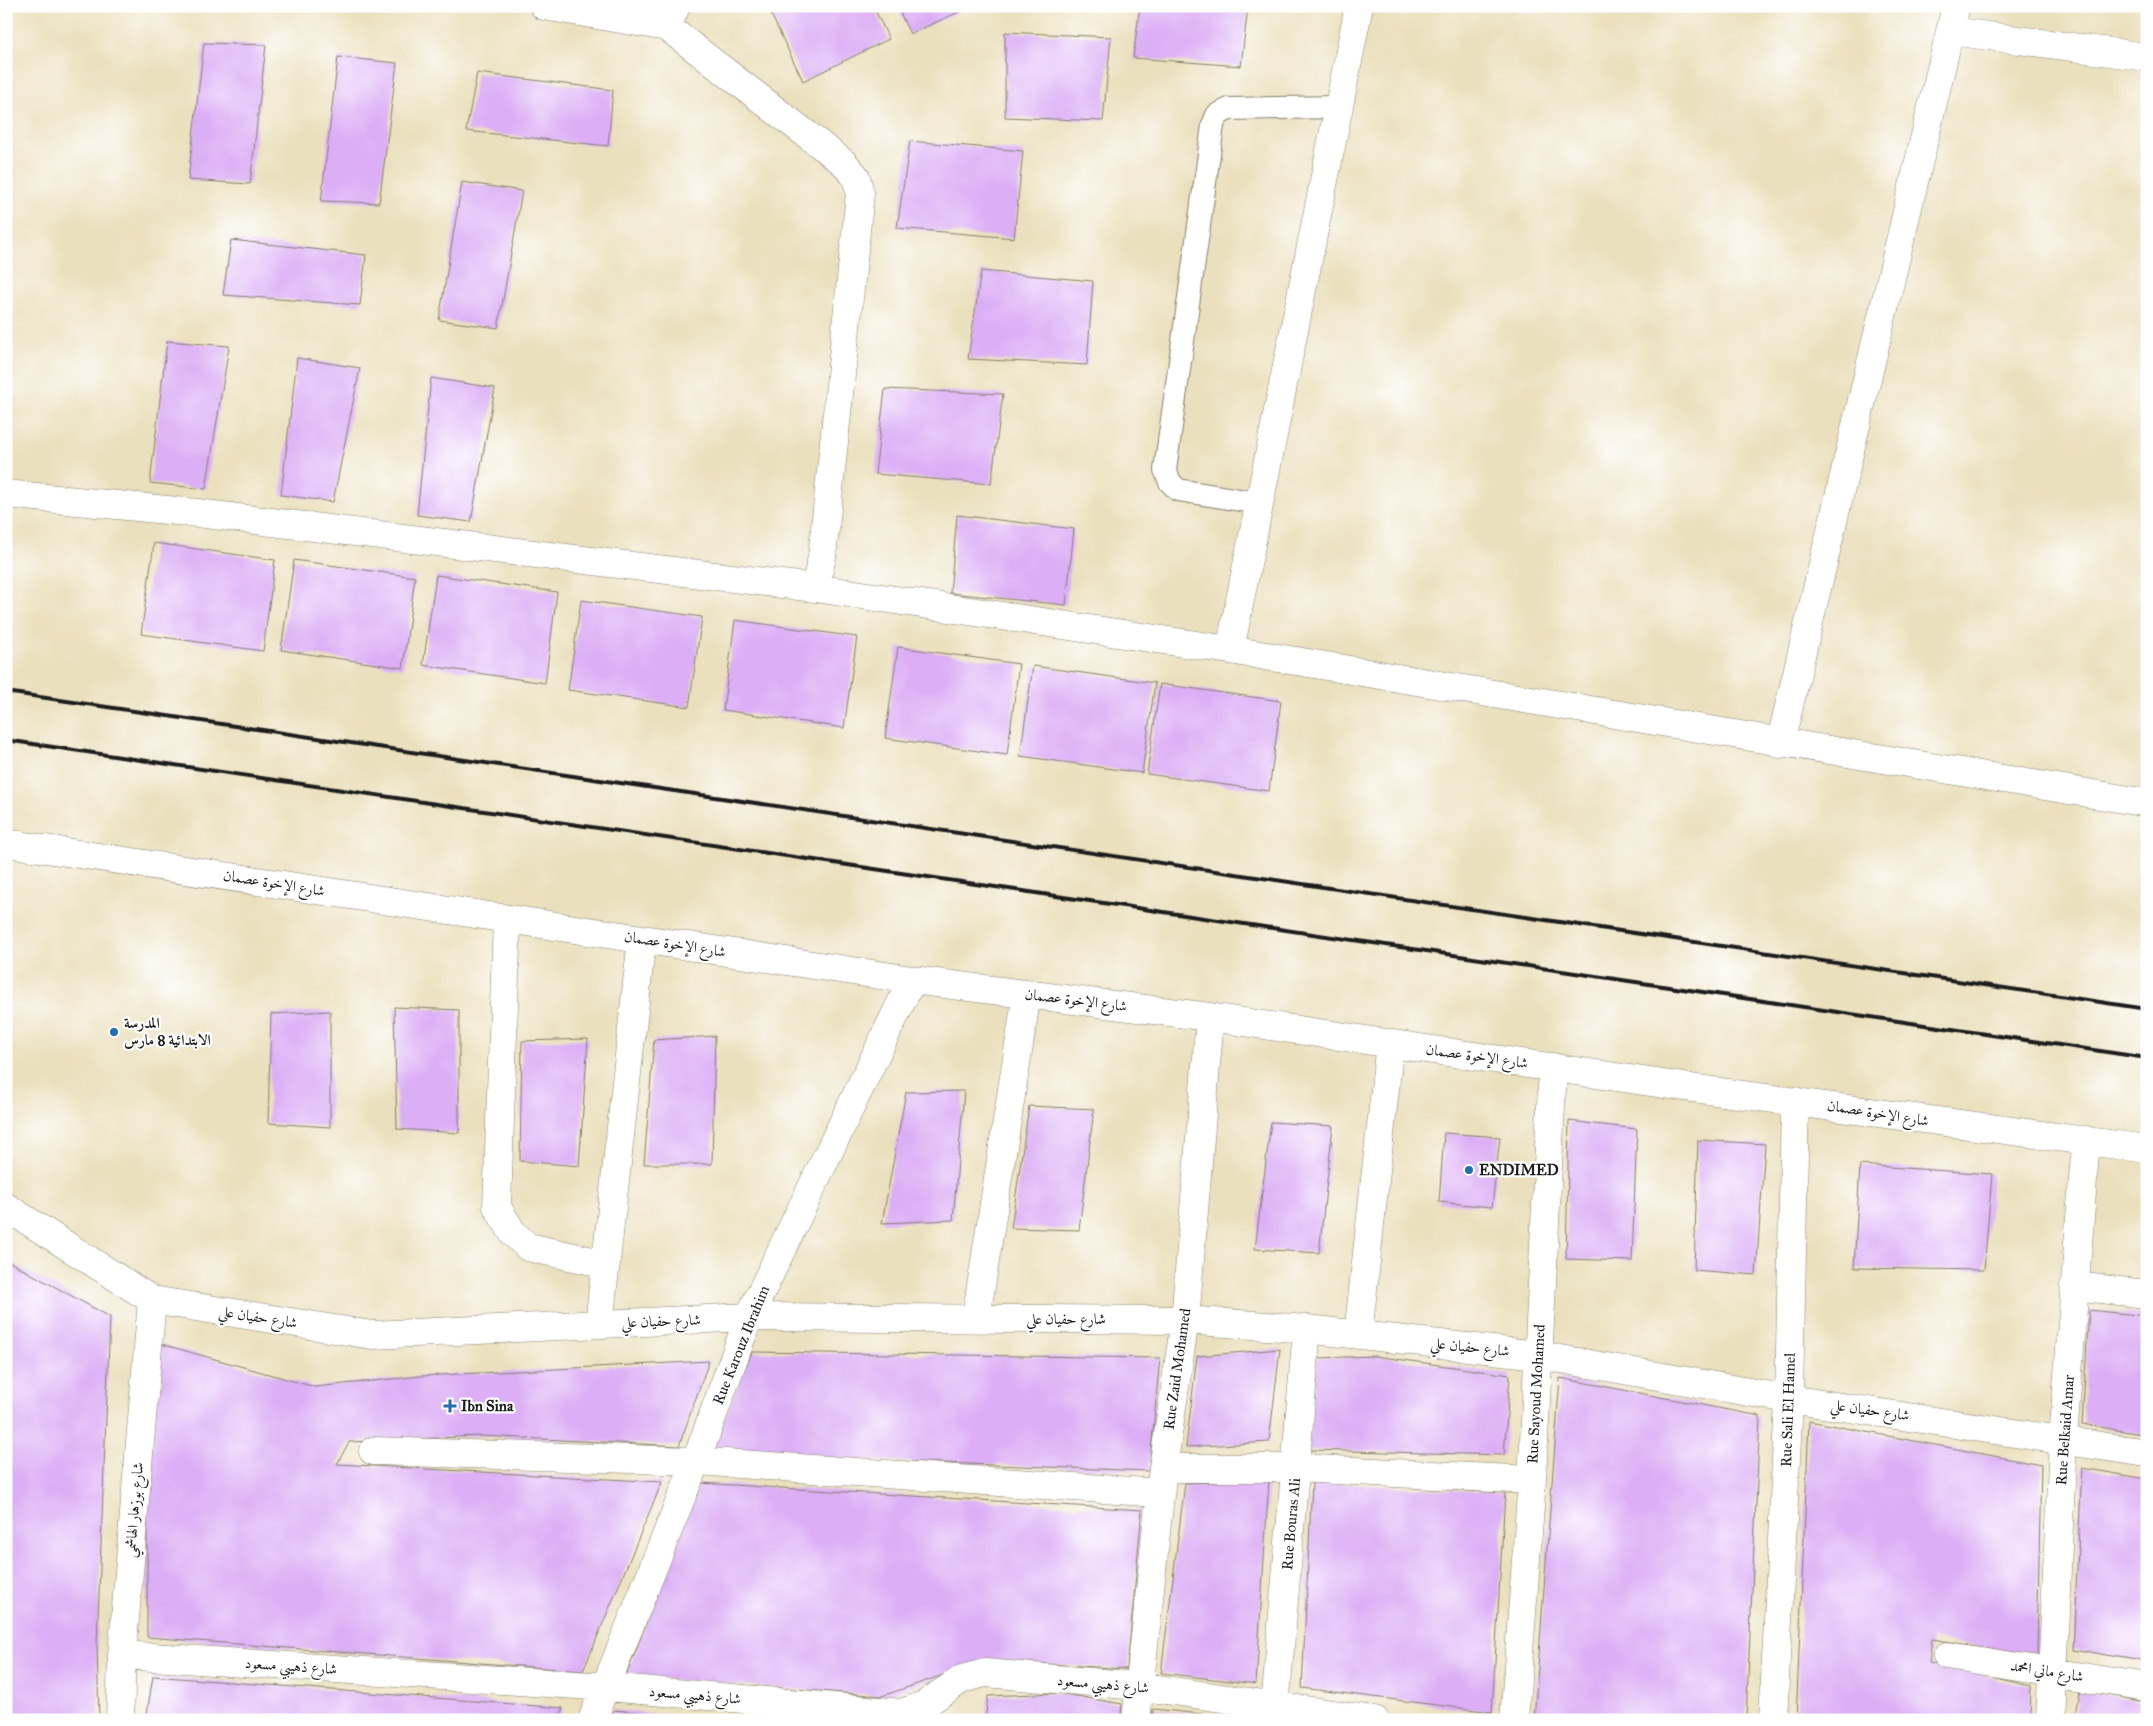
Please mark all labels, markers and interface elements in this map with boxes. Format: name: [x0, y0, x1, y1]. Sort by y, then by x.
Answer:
street label: شارع الإخوة عصمان: [221, 866, 326, 904]
street label: شارع الإخوة عصمان: [622, 927, 727, 965]
street label: شارع الإخوة عصمان: [1023, 985, 1128, 1019]
place label: المدرسة الابتدائية 8 مارس: [124, 1014, 211, 1049]
marker: المدرسة الابتدائية 8 مارس: [108, 1026, 120, 1038]
street label: شارع الإخوة عصمان: [1424, 1040, 1529, 1076]
street label: شارع الإخوة عصمان: [1825, 1096, 1930, 1134]
place label: ENDIMED: [1479, 1161, 1559, 1179]
marker: ENDIMED: [1463, 1164, 1475, 1176]
street label: Rue Karouz Ibrahim: [709, 1282, 773, 1407]
street label: شارع حفيان علي: [217, 1302, 299, 1337]
street label: Rue Zaid Mohamed: [1160, 1307, 1194, 1431]
street label: شارع حفيان علي: [1026, 1310, 1106, 1333]
street label: شارع حفيان علي: [621, 1311, 701, 1336]
street label: Rue Sayoud Mohamed: [1523, 1323, 1549, 1464]
street label: شارع حفيان علي: [1429, 1334, 1510, 1365]
street label: Rue Sali El Hamel: [1777, 1352, 1799, 1468]
street label: Rue Belkaid Amar: [2052, 1374, 2078, 1486]
street label: شارع حفيان علي: [1829, 1396, 1911, 1429]
place label: Ibn Sina: [461, 1397, 514, 1415]
marker: Ibn Sina: [443, 1399, 457, 1413]
street label: شارع بوزهار الهاشمي: [121, 1462, 152, 1559]
street label: Rue Bouras Ali: [1278, 1477, 1304, 1571]
street label: شارع ذهيبي مسعود: [244, 1654, 338, 1683]
street label: شارع ماني امحمد: [2008, 1656, 2085, 1690]
street label: شارع ذهيبي مسعود: [1056, 1671, 1150, 1702]
street label: شارع ذهيبي مسعود: [648, 1682, 742, 1713]

